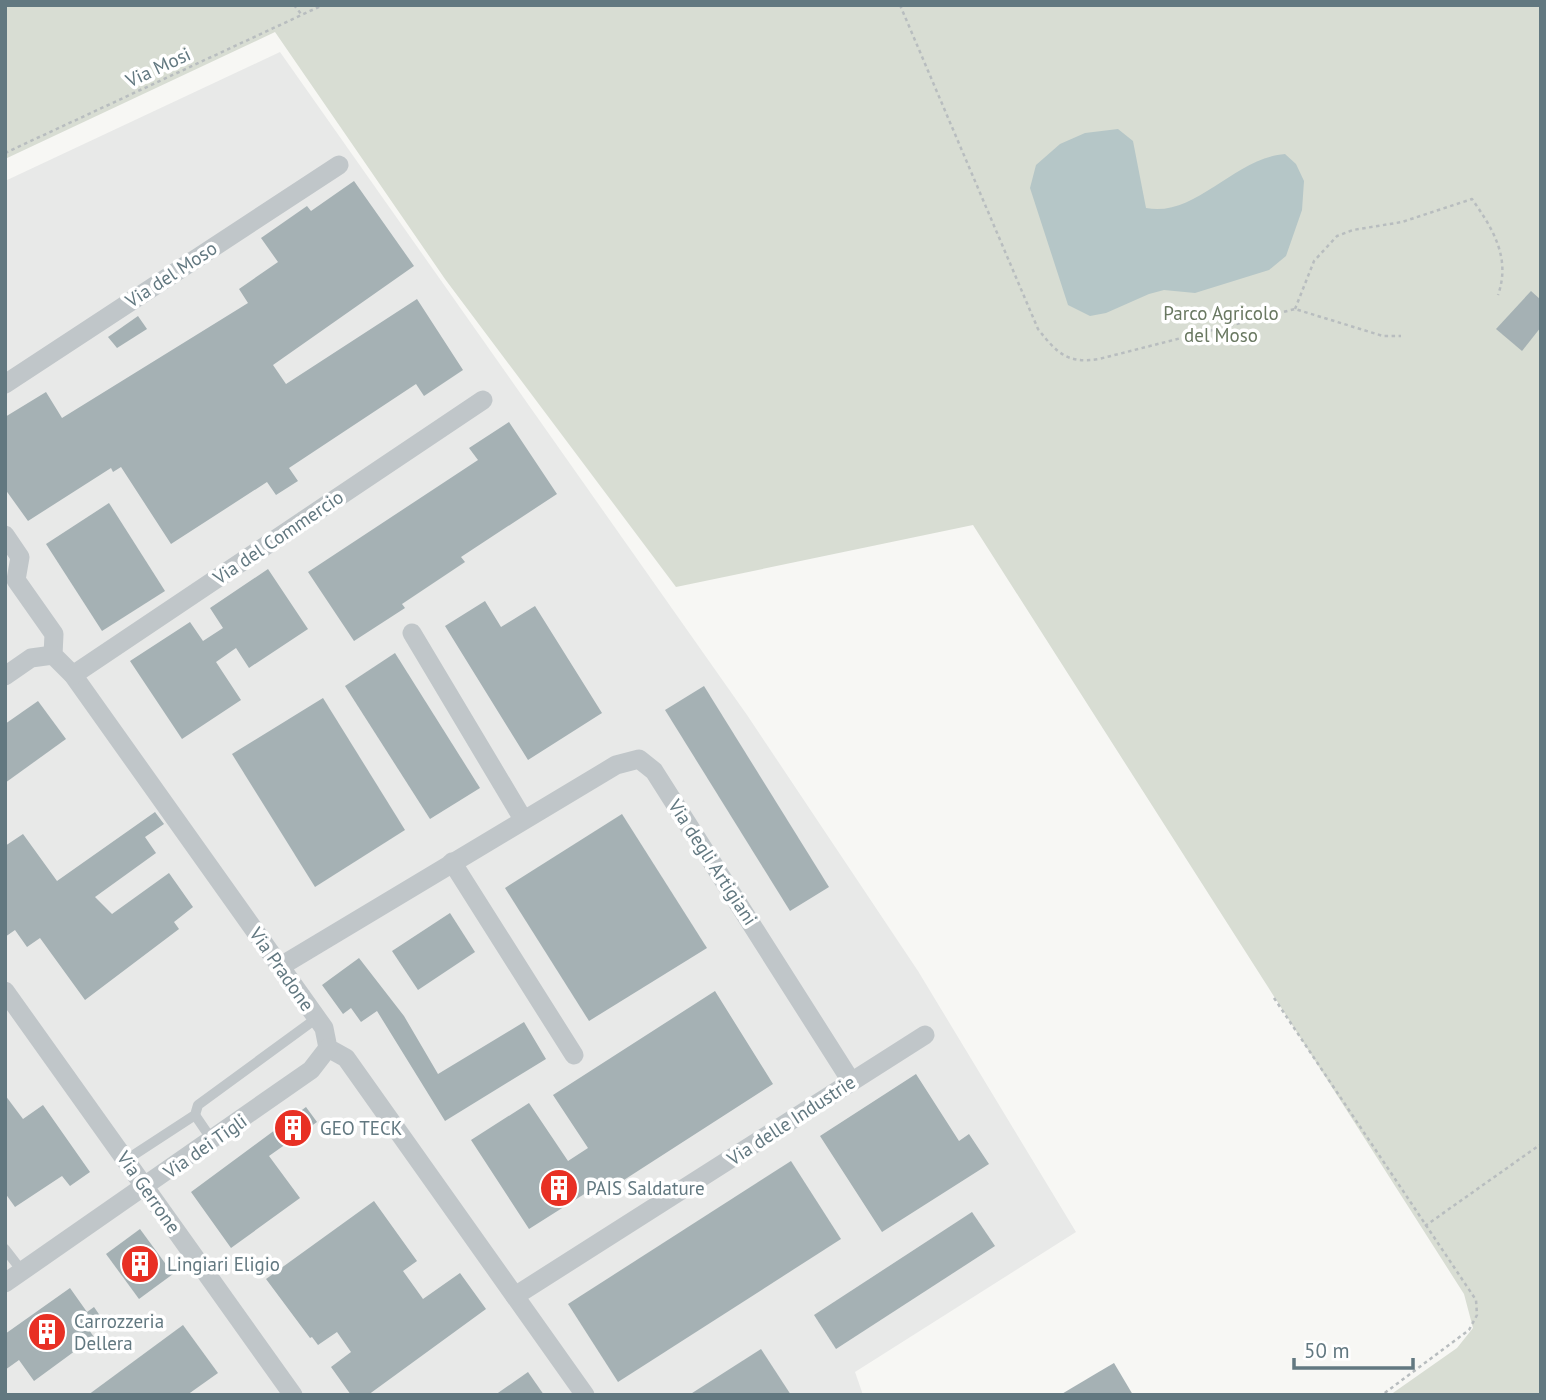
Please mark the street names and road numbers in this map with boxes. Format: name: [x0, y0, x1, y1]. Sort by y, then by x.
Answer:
street label: Via Mosi: [121, 42, 194, 93]
street label: Via del Moso: [120, 236, 221, 313]
street label: Via del Commercio: [207, 485, 348, 590]
street label: Via degli Artigiani: [663, 794, 763, 929]
street label: Via Pradone: [244, 922, 320, 1015]
street label: Via delle Industrie: [722, 1070, 860, 1171]
street label: Via dei Tigli: [158, 1109, 251, 1184]
street label: Via Gerrone: [111, 1145, 186, 1238]

